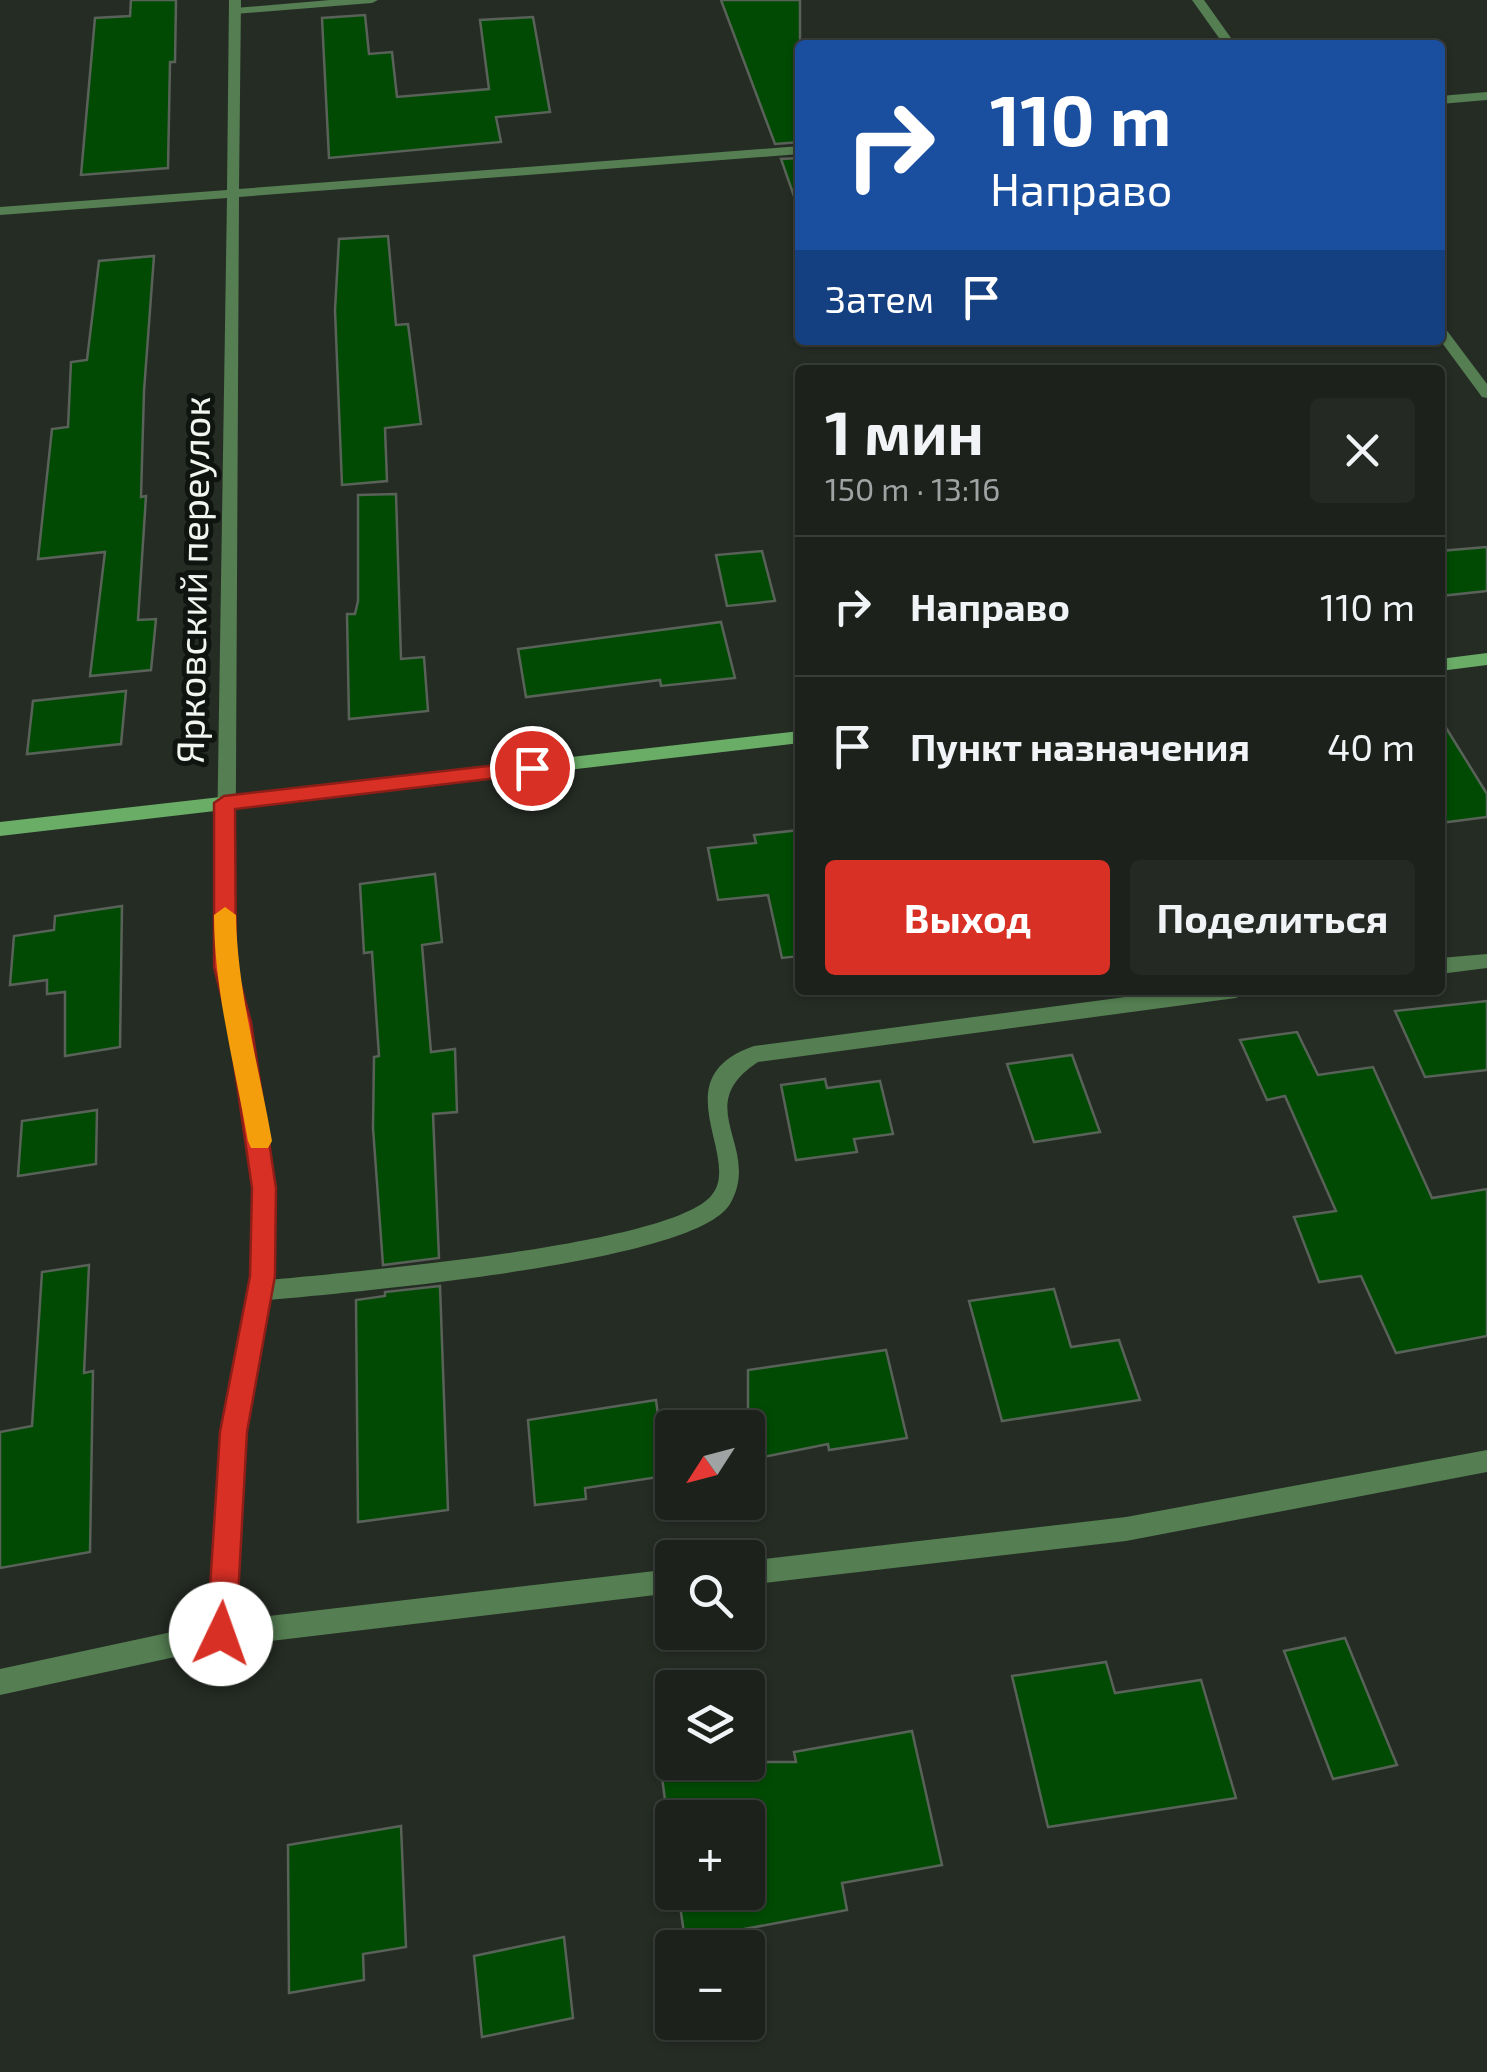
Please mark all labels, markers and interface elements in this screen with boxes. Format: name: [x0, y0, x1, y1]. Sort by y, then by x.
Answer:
text: 110 m: [990, 76, 1171, 160]
icon: right: [825, 80, 955, 210]
text: Направо: [990, 161, 1172, 215]
icon: arrive: [954, 270, 1009, 325]
text: Затем: [825, 275, 934, 321]
text: 1 мин: [825, 395, 984, 467]
street label: Ярковский переулок: [166, 396, 218, 764]
button: close: [1310, 398, 1415, 503]
text: 150 m · 13:16: [825, 469, 1000, 507]
icon: right: [825, 579, 880, 634]
text: Направо: [910, 583, 1070, 629]
text: 110 m: [1320, 583, 1415, 629]
icon: arrive: [825, 719, 880, 774]
text: Пункт назначения: [910, 723, 1250, 769]
text: 40 m: [1327, 723, 1415, 769]
pin: [490, 726, 575, 811]
icon: arrive: [505, 741, 560, 796]
button: Выход: [825, 860, 1110, 975]
button: Поделиться: [1130, 860, 1415, 975]
north arrow: [655, 1410, 765, 1520]
map controls: [655, 1410, 765, 2040]
button: search: [655, 1540, 765, 1650]
position arrow: [169, 1582, 273, 1686]
button: layers: [655, 1670, 765, 1780]
button: +: [655, 1800, 765, 1910]
button: −: [655, 1930, 765, 2040]

